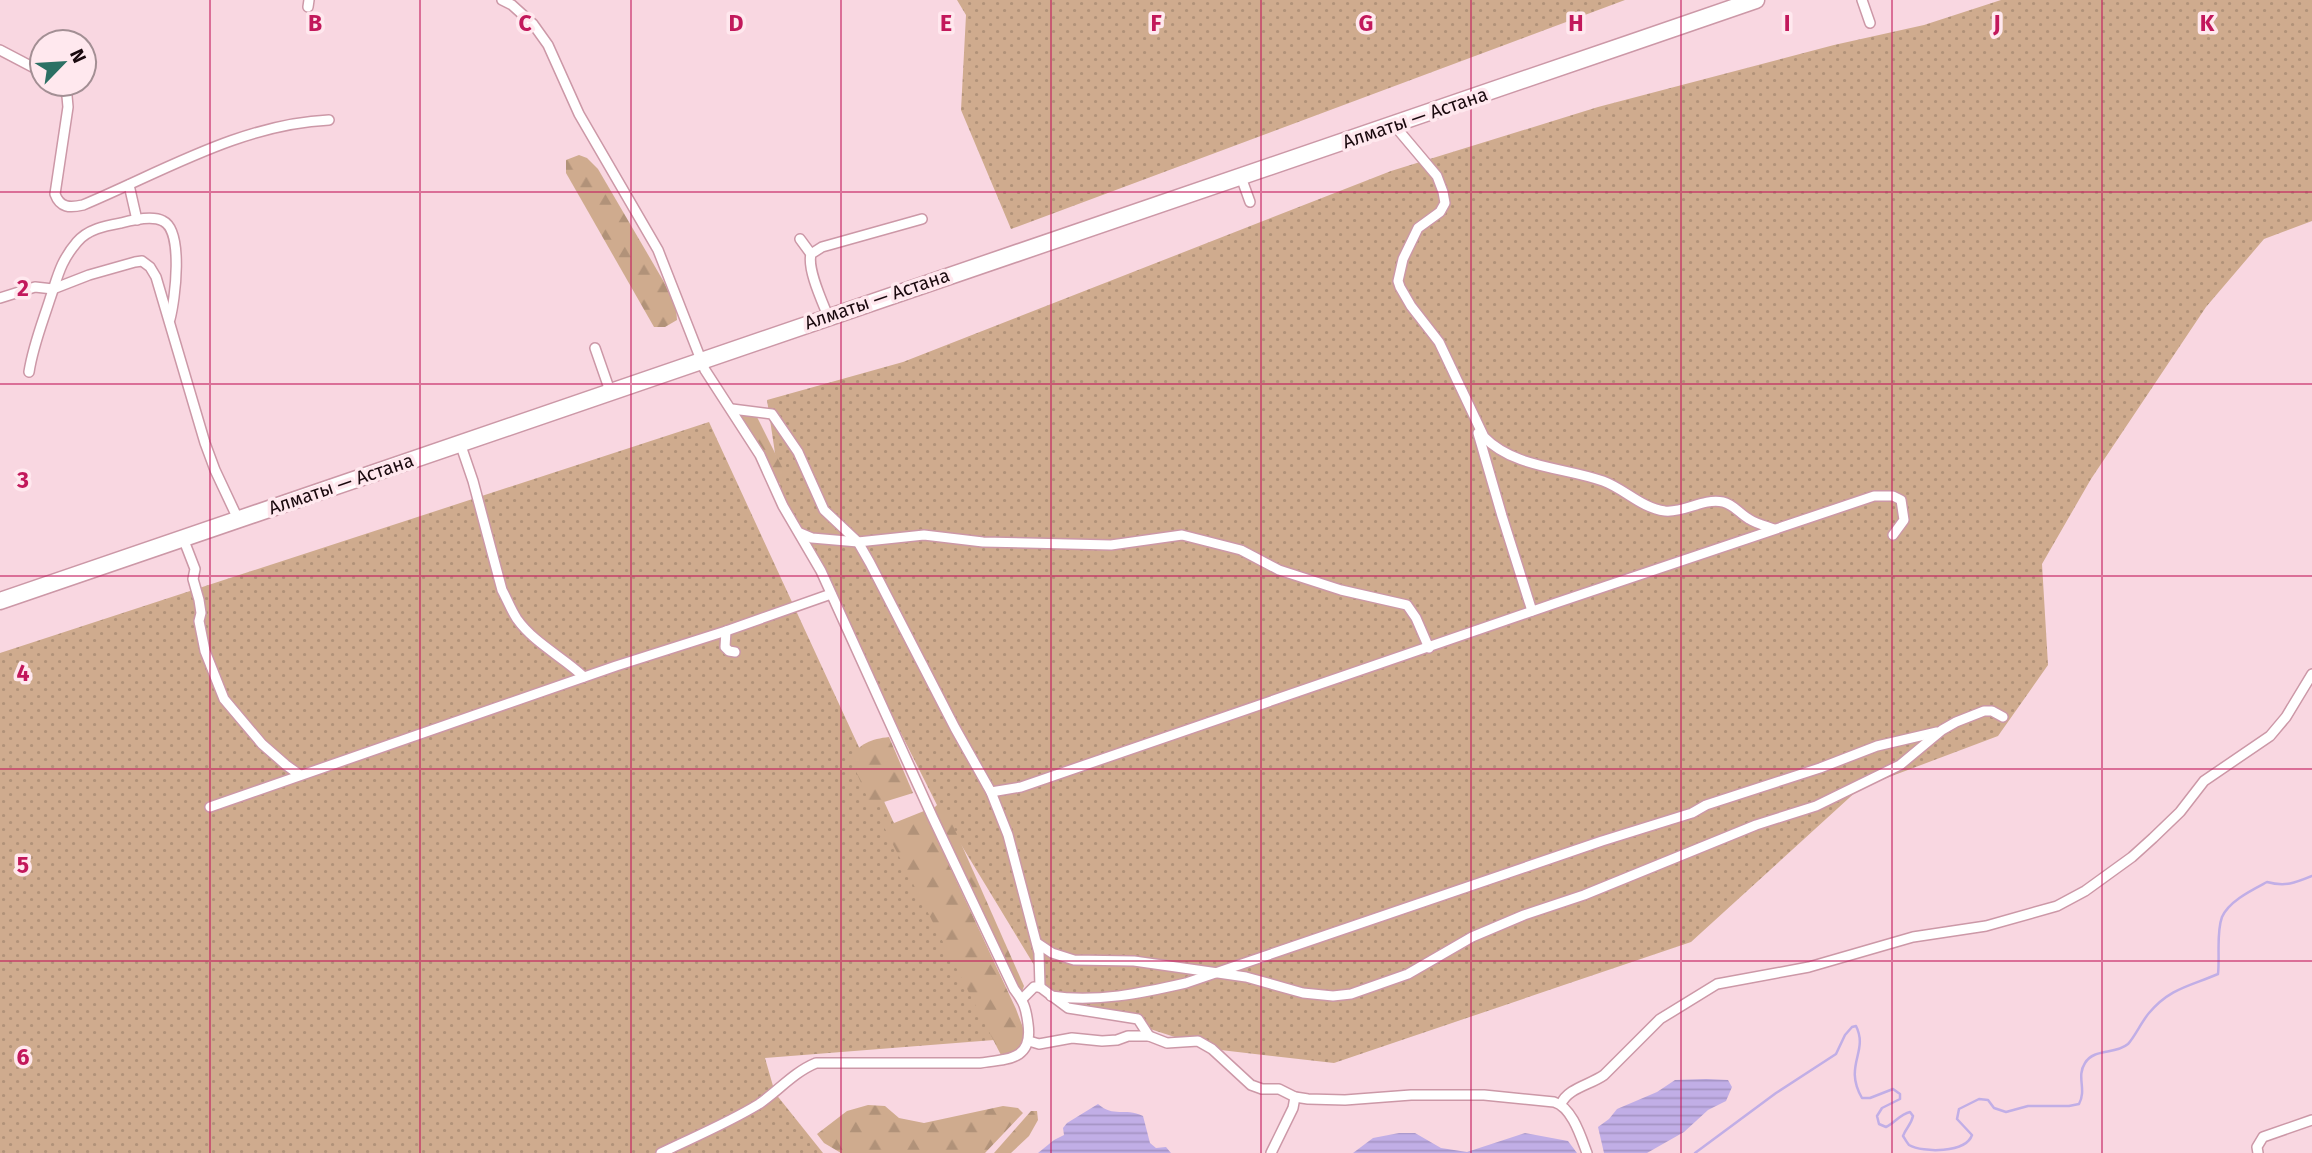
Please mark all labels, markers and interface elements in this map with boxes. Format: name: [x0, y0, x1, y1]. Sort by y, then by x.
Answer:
text: B: [308, 9, 322, 37]
text: C: [518, 9, 532, 37]
text: D: [729, 9, 744, 37]
text: E: [940, 9, 952, 37]
text: F: [1150, 9, 1162, 37]
text: G: [1359, 9, 1373, 37]
text: H: [1568, 9, 1584, 37]
text: I: [1784, 9, 1790, 37]
text: J: [1992, 9, 2001, 37]
text: K: [2200, 9, 2215, 37]
north arrow: [28, 28, 98, 98]
text: N: [65, 45, 91, 67]
street label: Алматы — Астана: [1339, 82, 1491, 154]
street label: Алматы — Астана: [801, 263, 953, 335]
text: 2: [17, 274, 29, 302]
street label: Алматы — Астана: [265, 448, 417, 520]
text: 3: [16, 466, 29, 494]
text: 4: [17, 659, 30, 687]
text: 5: [17, 851, 29, 879]
text: 6: [17, 1043, 30, 1071]

